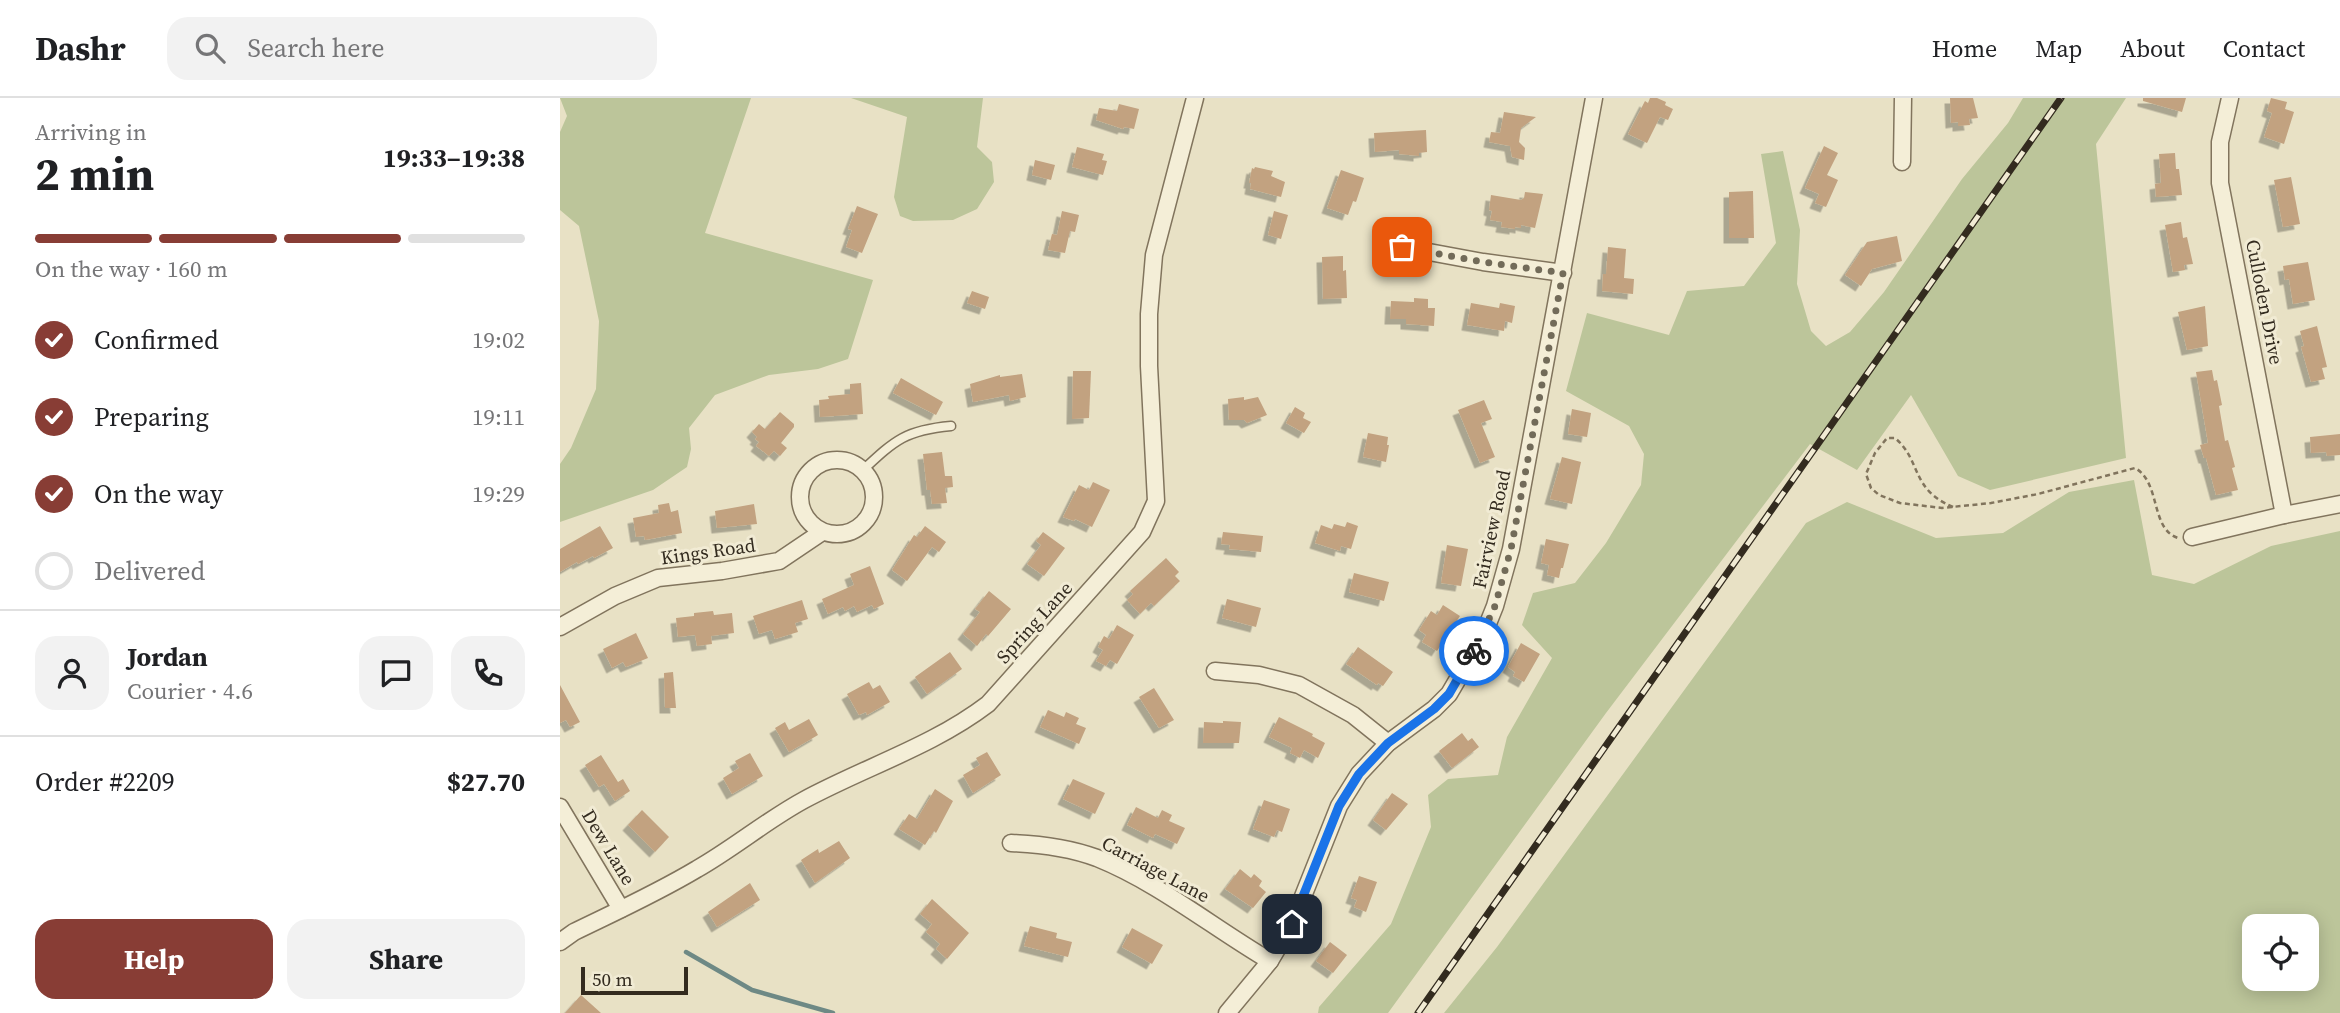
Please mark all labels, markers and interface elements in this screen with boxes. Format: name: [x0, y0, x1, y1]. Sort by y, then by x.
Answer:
search box: [167, 17, 657, 80]
text: Dashr: [35, 26, 125, 71]
icon: search: [191, 29, 229, 67]
text: Search here: [247, 30, 385, 66]
text: Home: [1932, 32, 1997, 65]
text: Map: [2035, 32, 2082, 65]
text: About: [2120, 32, 2185, 65]
text: Contact: [2223, 32, 2305, 65]
text: Arriving in: [35, 116, 147, 148]
text: 19:33–19:38: [383, 140, 525, 176]
text: 2 min: [35, 142, 154, 205]
pin: [1372, 217, 1432, 277]
icon: bag: [1383, 228, 1421, 266]
street label: Culloden Drive: [2240, 237, 2290, 367]
text: On the way · 160 m: [35, 253, 228, 285]
icon: check: [35, 321, 73, 359]
text: Confirmed: [94, 322, 219, 358]
text: 19:02: [472, 324, 525, 356]
icon: check: [35, 398, 73, 436]
text: Preparing: [94, 399, 209, 435]
text: 19:11: [472, 401, 525, 433]
street label: Fairview Road: [1466, 467, 1516, 591]
icon: check: [35, 475, 73, 513]
text: On the way: [94, 476, 223, 512]
text: 19:29: [472, 478, 525, 510]
street label: Kings Road: [659, 531, 757, 571]
text: Delivered: [94, 553, 205, 589]
street label: Spring Lane: [990, 575, 1078, 669]
courier: [1439, 616, 1509, 686]
icon: bike: [1455, 632, 1493, 670]
button: person: [35, 636, 109, 710]
button: chat: [359, 636, 433, 710]
button: phone: [451, 636, 525, 710]
text: Jordan: [127, 639, 208, 675]
text: Courier · 4.6: [127, 675, 253, 707]
text: Order #2209: [35, 764, 175, 800]
text: $27.70: [447, 764, 525, 800]
street label: Dew Lane: [576, 804, 642, 890]
street label: Carriage Lane: [1098, 830, 1214, 908]
pin: [1262, 894, 1322, 954]
icon: home: [1273, 905, 1311, 943]
map controls: [2242, 914, 2319, 991]
button: locate: [2242, 914, 2319, 991]
button: Help: [35, 919, 273, 999]
button: Share: [287, 919, 525, 999]
scale bar: [581, 964, 688, 996]
text: 50 m: [592, 966, 633, 992]

